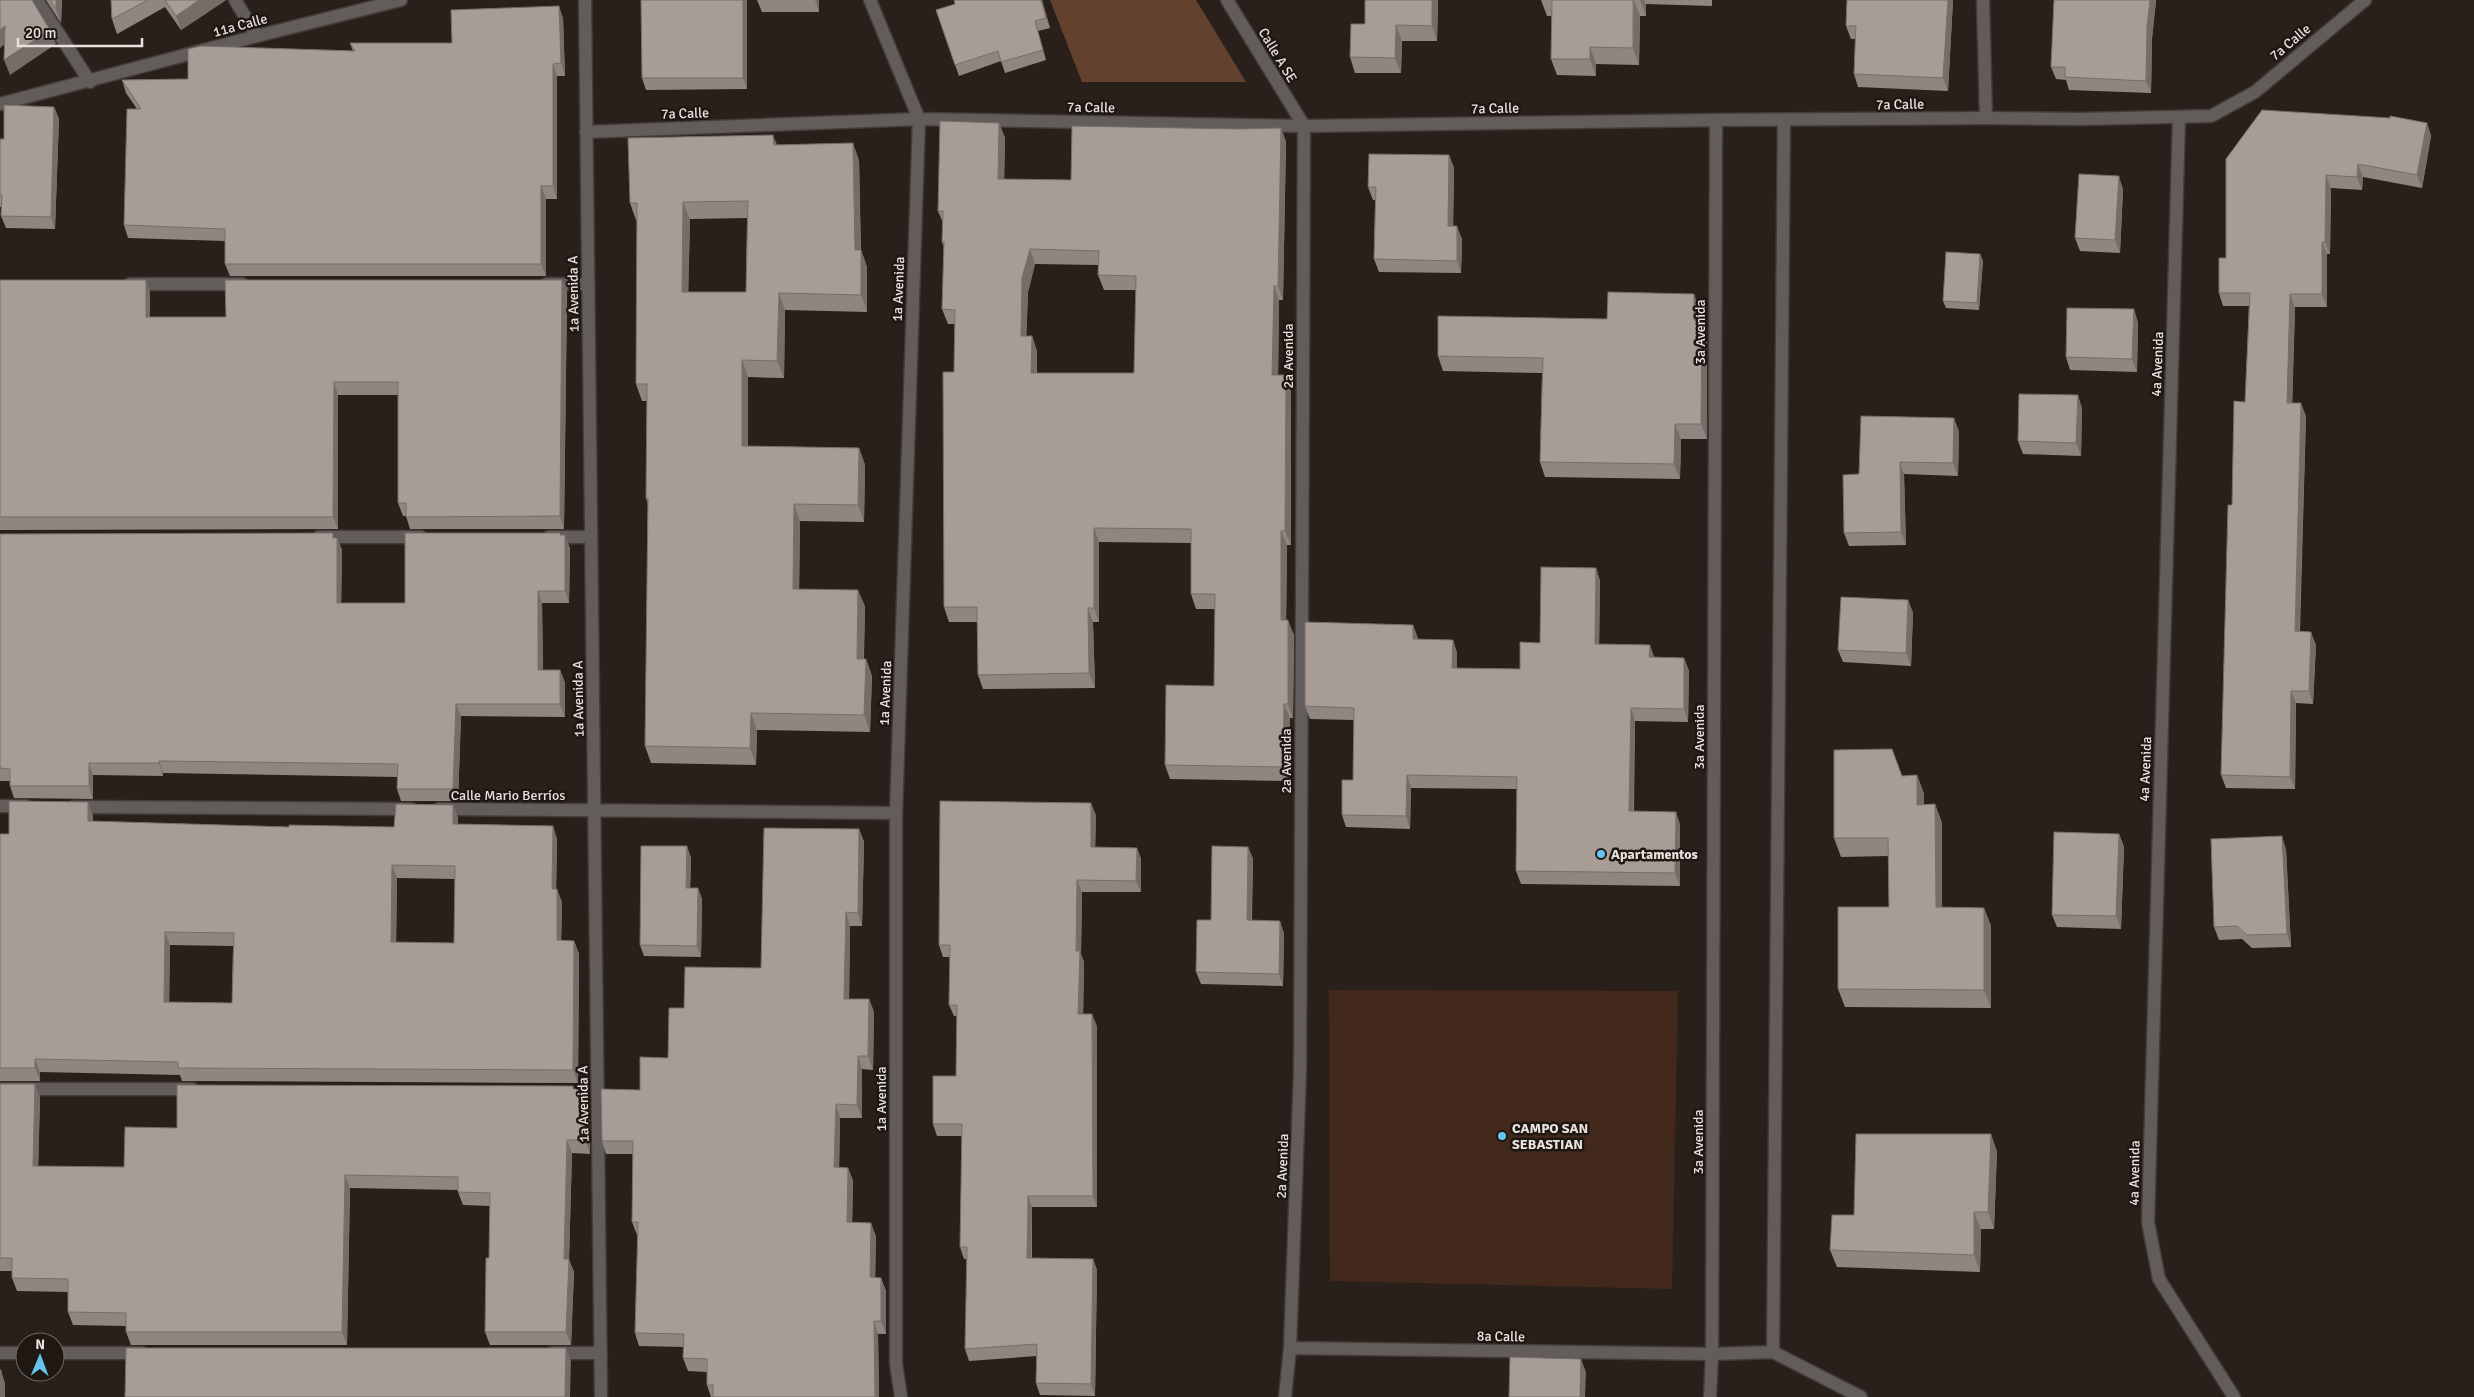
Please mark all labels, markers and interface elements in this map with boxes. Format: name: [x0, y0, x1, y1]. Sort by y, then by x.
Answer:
street label: 11a Calle: [211, 10, 269, 41]
scale bar: [18, 15, 141, 47]
street label: 7a Calle: [2266, 20, 2314, 64]
text: 20 m: [25, 24, 56, 42]
street label: Calle A SE: [1255, 25, 1301, 86]
street label: 7a Calle: [1876, 96, 1924, 113]
street label: 7a Calle: [1067, 99, 1115, 116]
street label: 7a Calle: [1471, 100, 1519, 117]
street label: 7a Calle: [661, 104, 709, 123]
street label: 1a Avenida A: [564, 255, 583, 333]
street label: 1a Avenida: [889, 256, 908, 322]
street label: 3a Avenida: [1692, 299, 1709, 365]
street label: 2a Avenida: [1280, 323, 1297, 389]
street label: 4a Avenida: [2148, 331, 2167, 397]
street label: 1a Avenida A: [569, 660, 588, 738]
street label: 1a Avenida: [876, 660, 895, 726]
street label: 3a Avenida: [1691, 704, 1708, 770]
street label: 2a Avenida: [1278, 728, 1295, 794]
street label: 4a Avenida: [2136, 736, 2155, 802]
street label: Calle Mario Berríos: [451, 787, 565, 804]
place label: Apartamentos: [1611, 846, 1698, 863]
marker: Apartamentos: [1595, 848, 1607, 860]
street label: 1a Avenida A: [574, 1065, 593, 1143]
street label: 1a Avenida: [873, 1066, 890, 1132]
street label: 3a Avenida: [1690, 1109, 1707, 1175]
place label: CAMPO SAN SEBASTIAN: [1512, 1120, 1588, 1153]
marker: CAMPO SAN SEBASTIAN: [1496, 1130, 1508, 1142]
street label: 2a Avenida: [1273, 1133, 1292, 1199]
street label: 4a Avenida: [2125, 1140, 2144, 1206]
street label: 8a Calle: [1477, 1328, 1525, 1345]
north arrow: [15, 1332, 65, 1382]
text: N: [35, 1336, 45, 1353]

